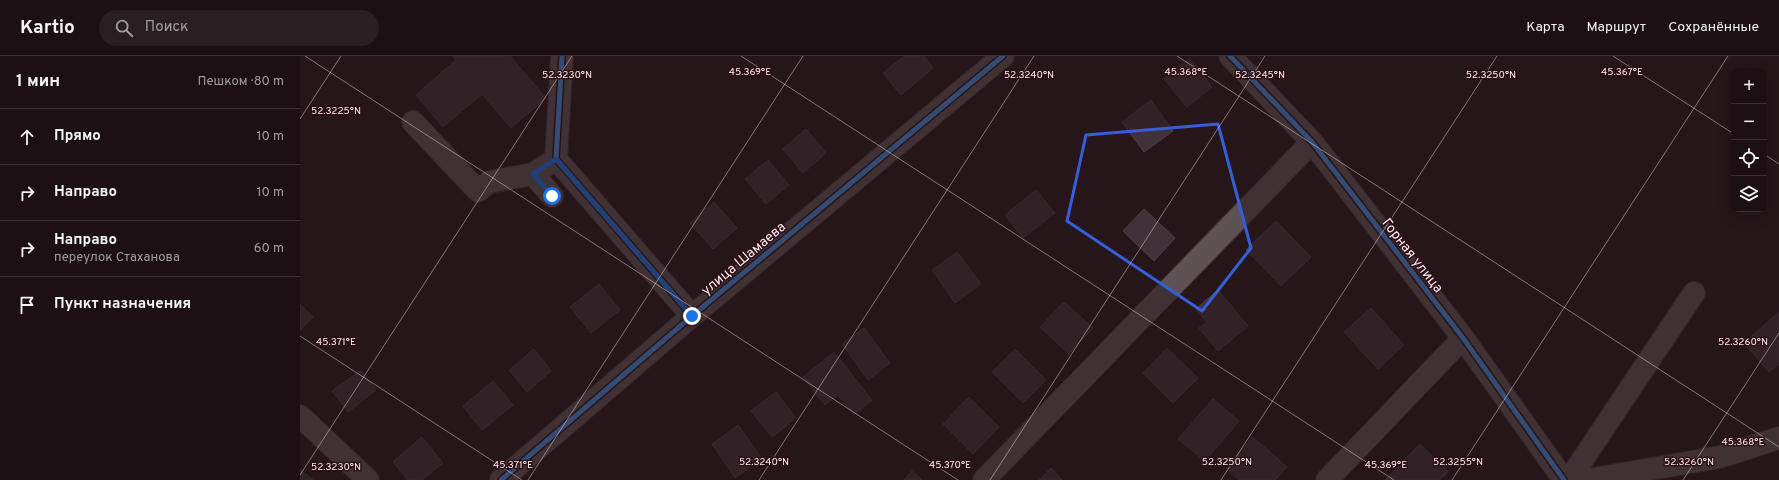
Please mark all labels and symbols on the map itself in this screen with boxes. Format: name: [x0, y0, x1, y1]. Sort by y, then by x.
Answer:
text: 45.369°E: [729, 66, 771, 79]
text: 45.368°E: [1165, 66, 1207, 79]
text: 45.367°E: [1601, 66, 1643, 79]
text: 52.3230°N: [542, 69, 592, 82]
text: 52.3240°N: [1004, 69, 1054, 82]
text: 52.3245°N: [1235, 69, 1285, 82]
text: 52.3250°N: [1466, 69, 1516, 82]
text: 52.3225°N: [311, 105, 361, 118]
route start: [543, 187, 561, 205]
street label: Горная улица: [1377, 215, 1446, 297]
street label: улица Шамаева: [698, 219, 790, 299]
route end: [683, 307, 701, 325]
text: 45.371°E: [316, 336, 356, 349]
text: 52.3260°N: [1718, 336, 1768, 349]
text: 45.368°E: [1722, 436, 1764, 449]
text: 52.3240°N: [739, 456, 789, 469]
text: 52.3250°N: [1202, 456, 1252, 469]
text: 52.3255°N: [1433, 456, 1483, 469]
text: 52.3260°N: [1664, 456, 1714, 469]
text: 45.371°E: [493, 459, 533, 472]
text: 45.370°E: [929, 459, 971, 472]
text: 45.369°E: [1365, 459, 1407, 472]
text: 52.3230°N: [311, 461, 361, 474]

